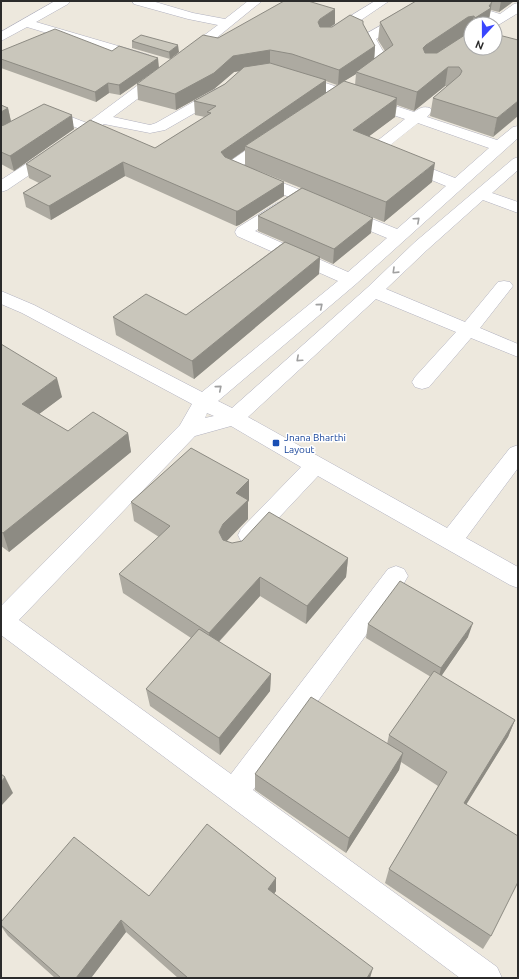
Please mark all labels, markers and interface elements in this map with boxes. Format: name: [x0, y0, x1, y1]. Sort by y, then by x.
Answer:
north arrow: [463, 16, 503, 56]
text: N: [473, 38, 485, 52]
one-way arrow: [412, 217, 420, 224]
one-way arrow: [392, 267, 399, 274]
one-way arrow: [315, 303, 322, 310]
one-way arrow: [296, 354, 303, 361]
one-way arrow: [215, 386, 222, 393]
place label: Jnana Bharthi Layout: [284, 432, 346, 455]
marker: Jnana Bharthi Layout: [271, 438, 281, 448]

